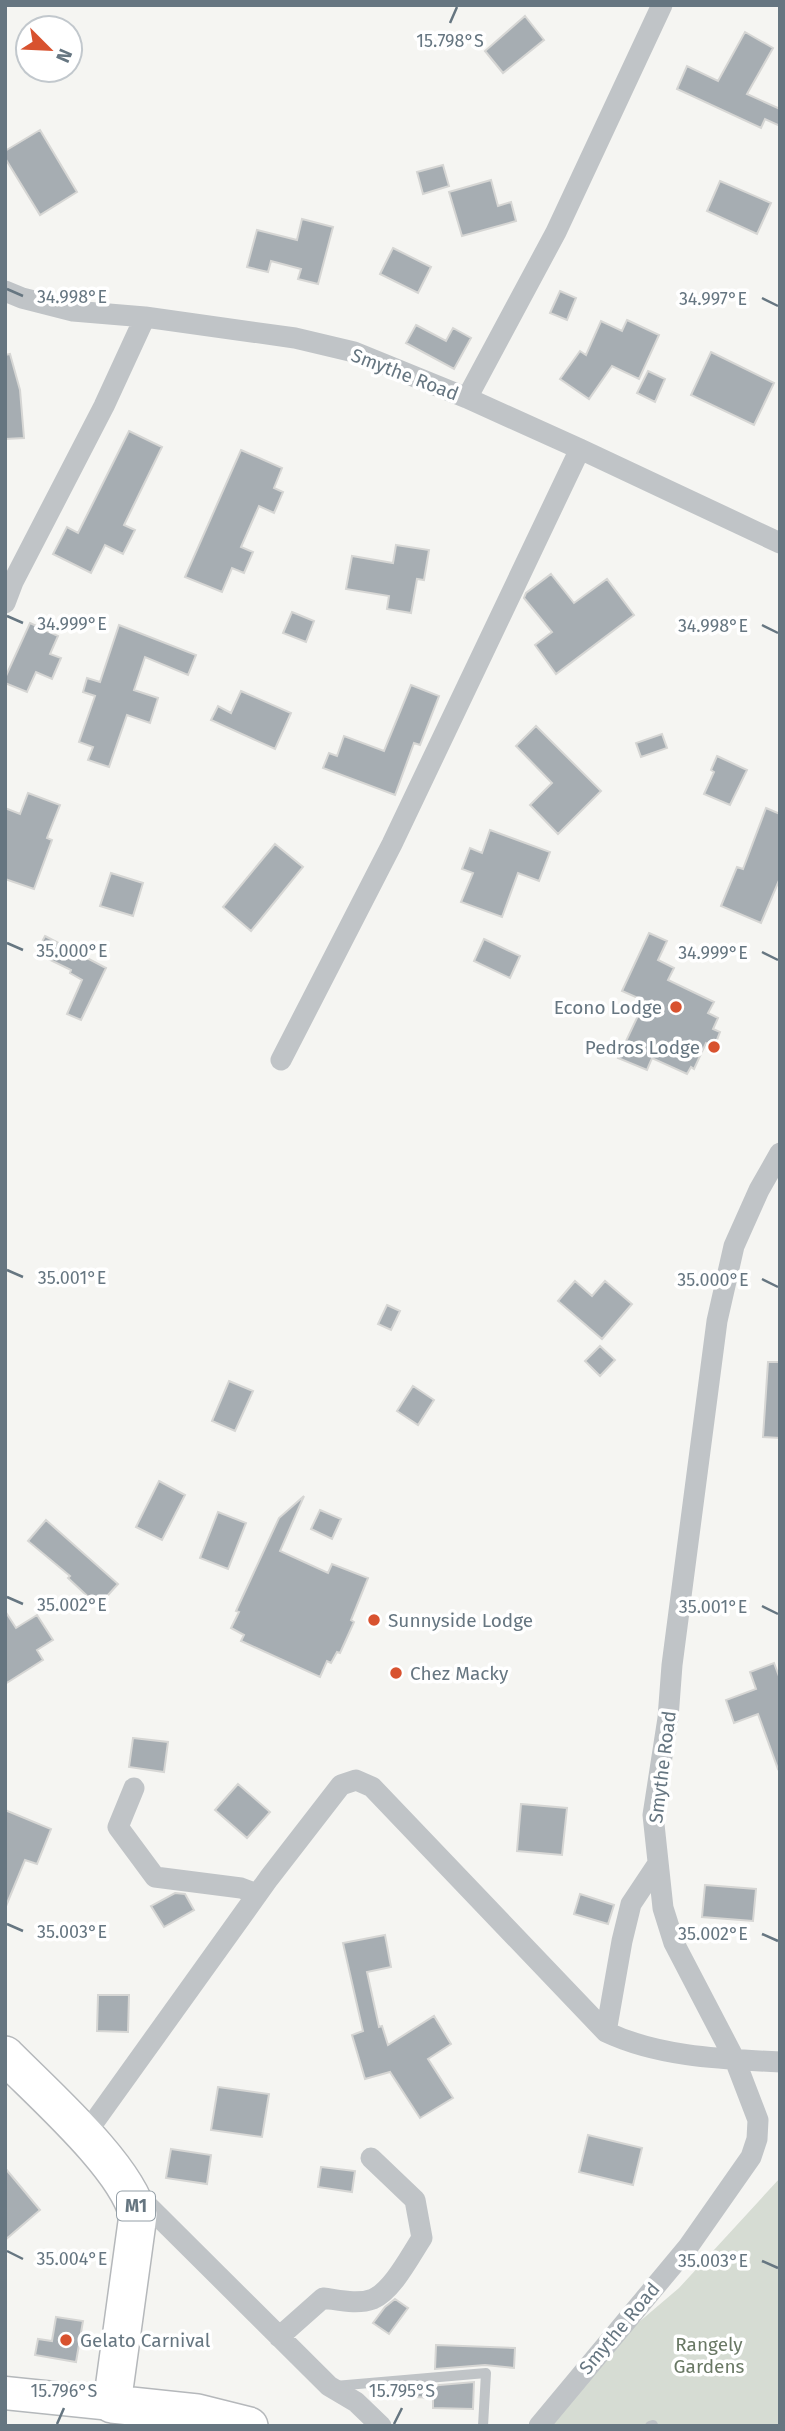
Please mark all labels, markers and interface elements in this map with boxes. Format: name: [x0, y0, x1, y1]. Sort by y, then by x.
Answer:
north arrow: [14, 14, 84, 84]
text: 15.798°S: [416, 30, 484, 52]
text: N: [51, 45, 77, 66]
text: 34.998°E: [37, 286, 107, 308]
text: 34.997°E: [679, 288, 747, 310]
street label: Smythe Road: [348, 343, 462, 405]
text: 34.999°E: [37, 613, 107, 635]
text: 34.998°E: [678, 615, 748, 637]
text: 35.000°E: [36, 940, 108, 962]
text: 34.999°E: [678, 942, 748, 964]
place label: Econo Lodge: [554, 996, 662, 1019]
marker: Econo Lodge: [668, 999, 684, 1015]
place label: Pedros Lodge: [585, 1036, 700, 1059]
marker: Pedros Lodge: [706, 1039, 722, 1055]
text: 35.001°E: [38, 1267, 106, 1289]
text: 35.000°E: [677, 1269, 749, 1291]
text: 35.002°E: [37, 1594, 107, 1616]
text: 35.001°E: [679, 1596, 747, 1618]
place label: Sunnyside Lodge: [388, 1609, 533, 1632]
marker: Sunnyside Lodge: [366, 1612, 382, 1628]
place label: Chez Macky: [410, 1662, 509, 1685]
marker: Chez Macky: [388, 1665, 404, 1681]
street label: Smythe Road: [644, 1710, 681, 1825]
text: 35.003°E: [37, 1921, 107, 1943]
text: 35.002°E: [678, 1923, 748, 1945]
road number: M1: [117, 2192, 155, 2220]
text: 35.004°E: [37, 2248, 107, 2270]
text: 35.003°E: [678, 2250, 748, 2272]
street label: Smythe Road: [574, 2278, 665, 2379]
place label: Gelato Carnival: [80, 2329, 211, 2352]
marker: Gelato Carnival: [58, 2332, 74, 2348]
park label: Rangely Gardens: [674, 2333, 745, 2378]
text: 15.796°S: [31, 2380, 98, 2402]
text: 15.795°S: [369, 2380, 435, 2402]

